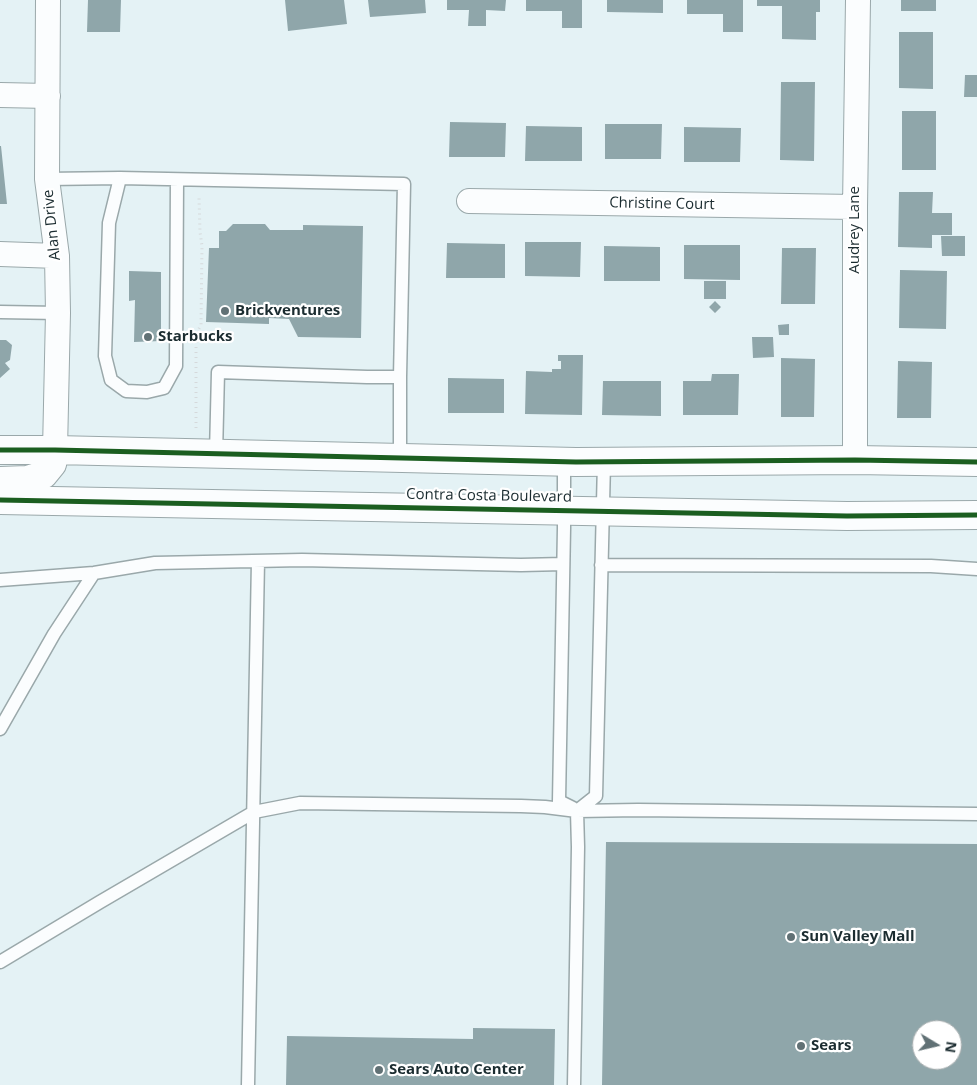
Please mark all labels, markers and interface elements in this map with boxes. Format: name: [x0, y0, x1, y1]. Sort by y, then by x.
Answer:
street label: Audrey Lane: [846, 186, 864, 274]
street label: Alan Drive: [39, 189, 65, 261]
street label: Christine Court: [609, 194, 715, 214]
place label: Brickventures: [235, 302, 340, 320]
marker: Brickventures: [219, 305, 231, 317]
place label: Starbucks: [158, 328, 232, 346]
marker: Starbucks: [142, 331, 154, 343]
street label: Contra Costa Boulevard: [406, 486, 572, 506]
place label: Sun Valley Mall: [801, 928, 914, 946]
marker: Sun Valley Mall: [785, 931, 797, 943]
north arrow: [912, 1020, 962, 1070]
place label: Sears: [811, 1037, 851, 1055]
marker: Sears: [795, 1040, 807, 1052]
text: N: [941, 1040, 962, 1054]
place label: Sears Auto Center: [389, 1061, 524, 1079]
marker: Sears Auto Center: [373, 1064, 385, 1076]

